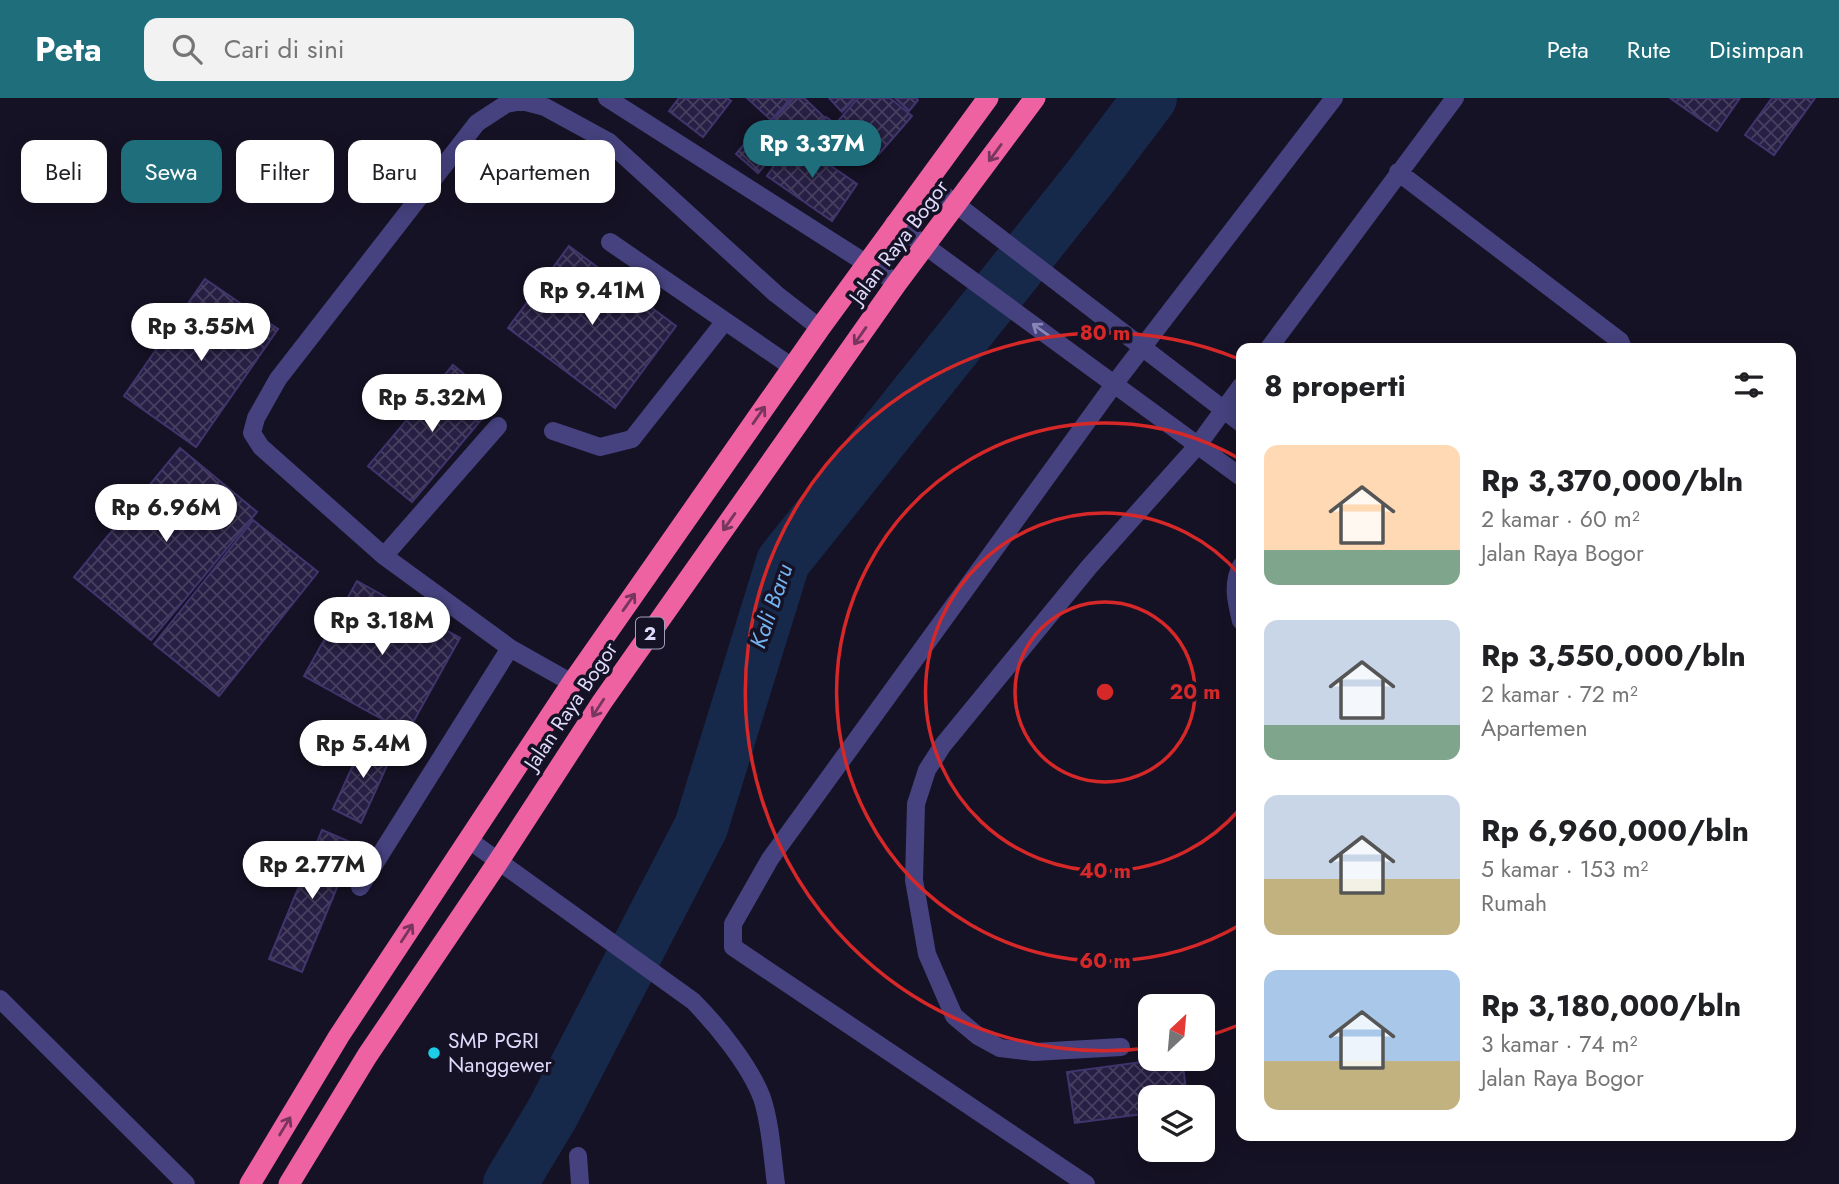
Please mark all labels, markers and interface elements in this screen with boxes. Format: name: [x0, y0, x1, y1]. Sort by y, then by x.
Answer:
search box: [144, 18, 634, 81]
text: Peta: [35, 26, 102, 73]
icon: search: [168, 30, 206, 68]
text: Cari di sini: [224, 30, 345, 68]
text: Peta: [1547, 32, 1589, 67]
text: Rute: [1627, 32, 1671, 67]
text: Disimpan: [1709, 32, 1804, 67]
pin: Rp 3.37M: [740, 120, 884, 180]
text: Rp 3.37M: [759, 126, 865, 160]
chip: Beli: [21, 140, 107, 203]
chip: Sewa: [121, 140, 222, 203]
chip: Filter: [236, 140, 334, 203]
chip: Baru: [348, 140, 441, 203]
chip: Apartemen: [455, 140, 615, 203]
one-way arrow: [988, 143, 1002, 162]
street label: Jalan Raya Bogor: [840, 173, 956, 313]
pin: Rp 9.41M: [520, 268, 664, 327]
text: Rp 9.41M: [539, 273, 645, 307]
pin: Rp 3.55M: [129, 303, 273, 363]
text: Rp 3.55M: [147, 309, 255, 343]
text: 80 m: [1080, 318, 1130, 348]
one-way arrow: [1032, 323, 1051, 337]
one-way arrow: [853, 326, 867, 345]
text: 8 properti: [1264, 364, 1406, 407]
icon: filters: [1730, 366, 1768, 404]
pin: Rp 5.32M: [360, 374, 504, 434]
text: Rp 5.32M: [378, 380, 486, 414]
one-way arrow: [752, 406, 766, 425]
text: Rp 3,370,000/bln: [1481, 459, 1743, 502]
icon: home: [1320, 473, 1404, 557]
pin: Rp 6.96M: [94, 484, 238, 544]
text: Rp 6.96M: [111, 490, 221, 524]
text: 2 kamar · 60 m²: [1481, 502, 1640, 536]
one-way arrow: [722, 512, 736, 531]
text: Jalan Raya Bogor: [1481, 536, 1644, 570]
water label: Kali Baru: [741, 559, 801, 653]
one-way arrow: [622, 593, 636, 612]
pin: Rp 3.18M: [310, 598, 454, 657]
text: Rp 3.18M: [330, 603, 434, 637]
road number: 2: [636, 618, 664, 648]
text: Rp 3,550,000/bln: [1481, 634, 1746, 677]
street label: Jalan Raya Bogor: [515, 635, 625, 778]
icon: home: [1320, 648, 1404, 732]
text: 20 m: [1169, 677, 1221, 707]
text: 2 kamar · 72 m²: [1481, 677, 1638, 711]
centre of rings: [1093, 680, 1117, 704]
one-way arrow: [591, 698, 605, 717]
text: Apartemen: [1481, 711, 1587, 745]
pin: Rp 5.4M: [298, 720, 428, 780]
text: Rp 5.4M: [316, 726, 410, 760]
text: Rp 6,960,000/bln: [1481, 809, 1749, 852]
icon: home: [1320, 823, 1404, 907]
pin: Rp 2.77M: [240, 842, 384, 901]
text: Rp 2.77M: [259, 847, 365, 881]
text: 5 kamar · 153 m²: [1481, 852, 1648, 886]
text: 40 m: [1079, 856, 1131, 886]
text: Rumah: [1481, 886, 1547, 920]
one-way arrow: [400, 924, 414, 944]
text: 60 m: [1079, 946, 1131, 976]
text: Rp 3,180,000/bln: [1481, 984, 1741, 1027]
north arrow: [1138, 994, 1214, 1071]
map controls: [1138, 994, 1215, 1162]
icon: home: [1320, 998, 1404, 1082]
place label: SMP PGRI Nanggewer: [448, 1026, 553, 1080]
text: 3 kamar · 74 m²: [1481, 1027, 1638, 1061]
marker: SMP PGRI Nanggewer: [426, 1045, 442, 1061]
text: Jalan Raya Bogor: [1481, 1061, 1644, 1095]
button: layers: [1138, 1085, 1215, 1162]
one-way arrow: [279, 1116, 293, 1136]

